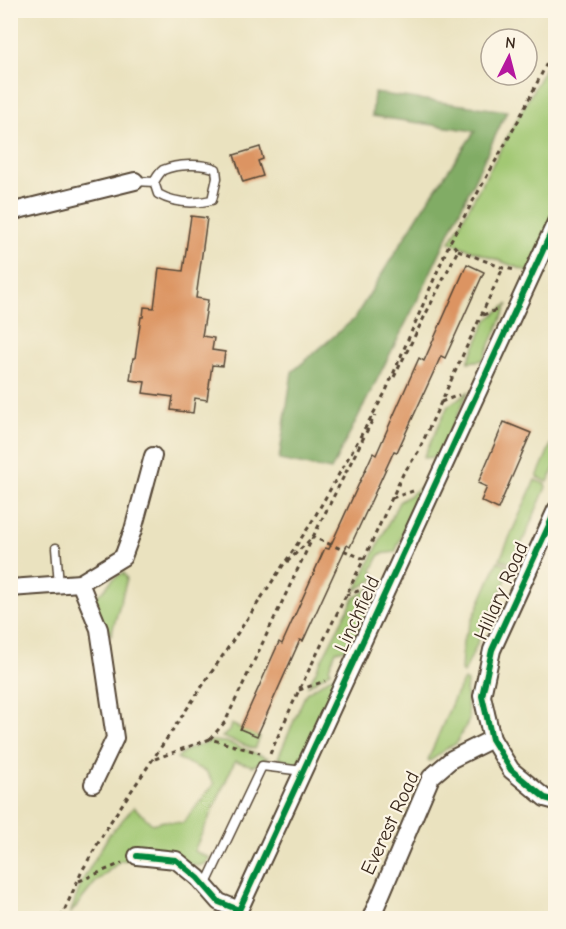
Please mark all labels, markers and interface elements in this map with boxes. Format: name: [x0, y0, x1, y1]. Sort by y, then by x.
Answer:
north arrow: [479, 27, 539, 87]
text: N: [504, 34, 517, 53]
street label: Hillary Road: [469, 538, 533, 644]
street label: Linchfield: [329, 572, 385, 656]
street label: Everest Road: [356, 768, 424, 878]

